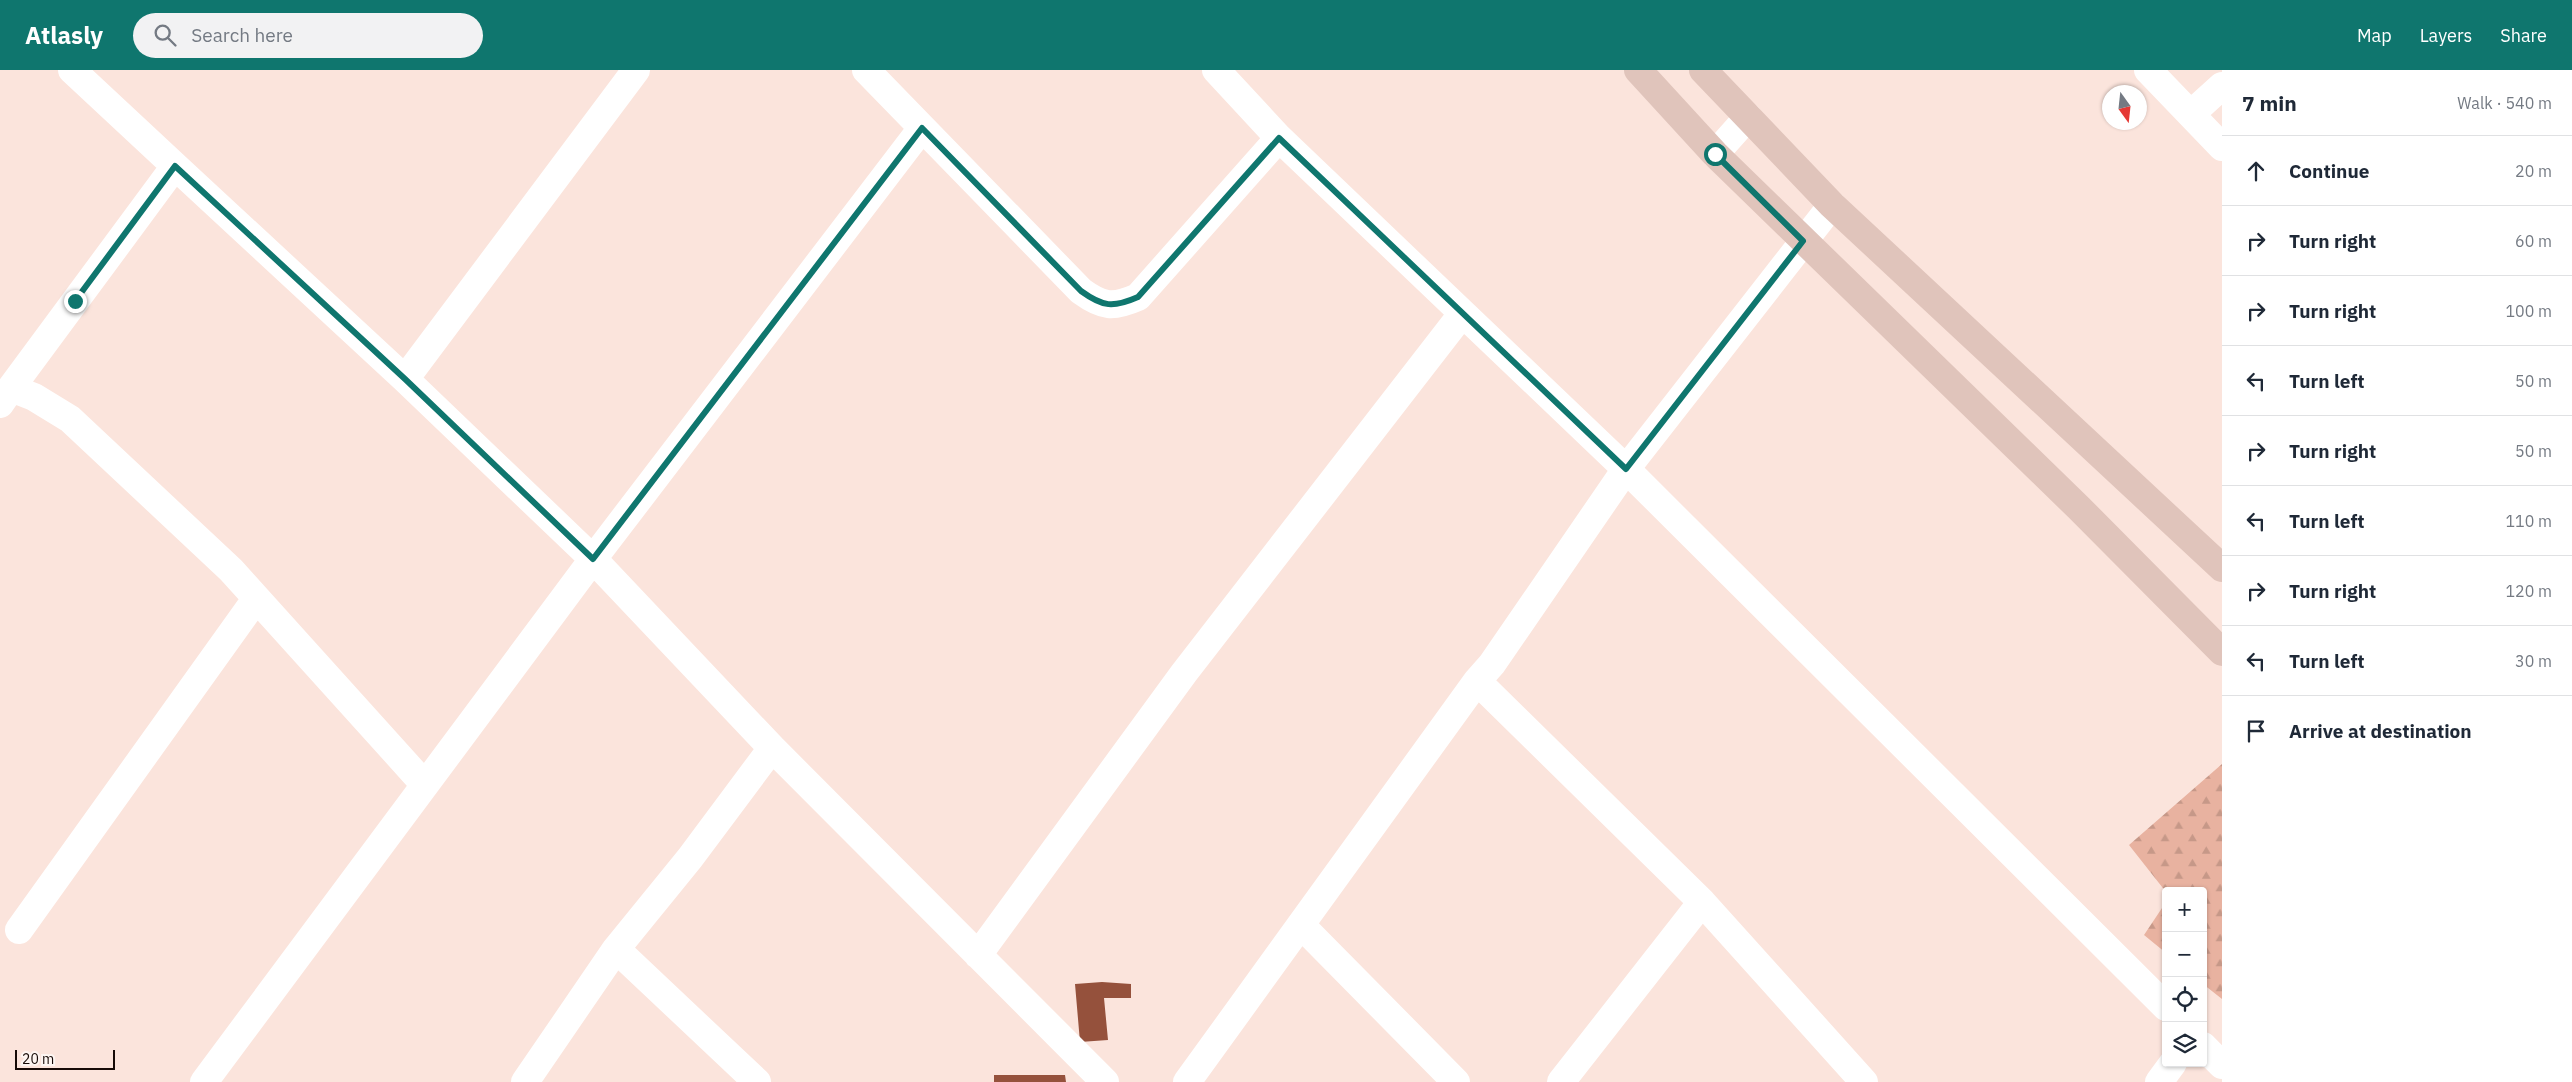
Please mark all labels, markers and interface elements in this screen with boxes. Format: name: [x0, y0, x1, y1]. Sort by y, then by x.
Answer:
search box: [133, 13, 483, 58]
text: Atlasly: [25, 19, 103, 51]
icon: search: [151, 21, 179, 49]
text: Search here: [191, 23, 293, 47]
text: Map: [2357, 24, 2392, 47]
text: Layers: [2420, 24, 2472, 47]
text: Share: [2500, 24, 2547, 47]
north arrow: [2102, 85, 2147, 130]
text: 7 min: [2242, 89, 2297, 117]
text: Walk · 540 m: [2457, 93, 2552, 113]
route start: [1704, 143, 1727, 166]
icon: ahead: [2242, 157, 2270, 185]
text: Continue: [2289, 159, 2369, 183]
text: 20 m: [2515, 161, 2552, 181]
icon: right: [2242, 227, 2270, 255]
text: Turn right: [2289, 229, 2376, 253]
text: 60 m: [2515, 231, 2552, 251]
route end: [64, 290, 87, 313]
icon: right: [2242, 297, 2270, 325]
text: Turn right: [2289, 299, 2376, 323]
text: 100 m: [2505, 301, 2552, 321]
icon: left: [2242, 367, 2270, 395]
text: Turn left: [2289, 369, 2365, 393]
text: 50 m: [2515, 371, 2552, 391]
icon: right: [2242, 437, 2270, 465]
text: Turn right: [2289, 439, 2376, 463]
text: 50 m: [2515, 441, 2552, 461]
icon: left: [2242, 507, 2270, 535]
text: Turn left: [2289, 509, 2365, 533]
text: 110 m: [2505, 511, 2552, 531]
icon: right: [2242, 577, 2270, 605]
text: Turn right: [2289, 579, 2376, 603]
text: 120 m: [2505, 581, 2552, 601]
icon: left: [2242, 647, 2270, 675]
text: Turn left: [2289, 649, 2365, 673]
text: 30 m: [2515, 651, 2552, 671]
icon: arrive: [2242, 717, 2270, 745]
text: Arrive at destination: [2289, 719, 2472, 743]
map controls: [2162, 887, 2207, 1067]
button: +: [2162, 887, 2207, 932]
button: −: [2162, 932, 2207, 977]
button: locate: [2162, 977, 2207, 1022]
button: layers: [2162, 1022, 2207, 1067]
scale bar: [15, 1047, 115, 1070]
text: 20 m: [22, 1050, 54, 1068]

